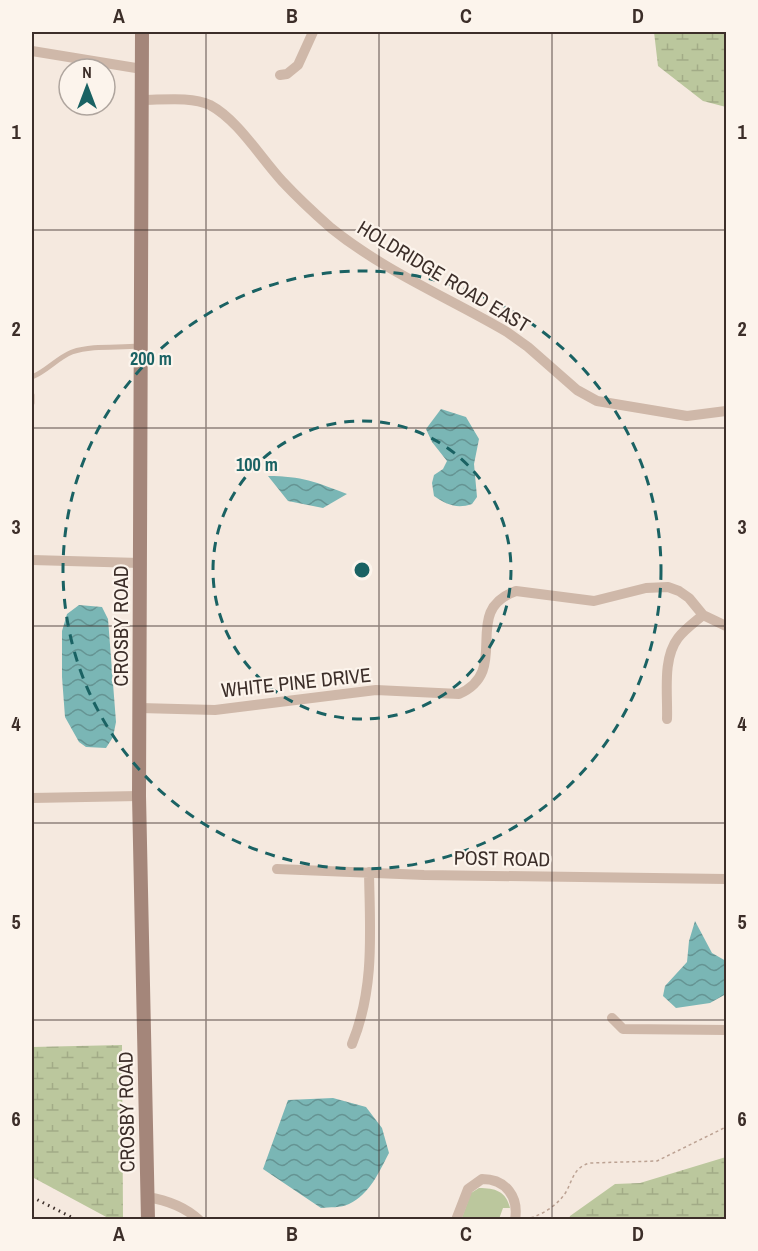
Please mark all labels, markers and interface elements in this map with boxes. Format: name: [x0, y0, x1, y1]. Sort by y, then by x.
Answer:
text: A: [113, 2, 125, 29]
text: B: [286, 2, 298, 29]
text: C: [460, 2, 472, 29]
text: D: [632, 2, 644, 29]
north arrow: [57, 57, 117, 117]
text: N: [82, 61, 92, 83]
text: 1: [11, 118, 21, 145]
text: 1: [737, 118, 747, 145]
street label: HOLDRIDGE ROAD EAST: [353, 214, 535, 338]
text: 2: [11, 315, 21, 342]
text: 2: [737, 315, 747, 342]
text: 200 m: [130, 346, 172, 371]
text: 100 m: [236, 452, 278, 477]
text: 3: [11, 513, 21, 540]
text: 3: [737, 513, 747, 540]
centre of rings: [352, 560, 372, 580]
street label: CROSBY ROAD: [107, 566, 134, 686]
street label: WHITE PINE DRIVE: [220, 661, 372, 703]
text: 4: [11, 710, 21, 737]
text: 4: [737, 710, 747, 737]
street label: POST ROAD: [454, 844, 550, 872]
text: 5: [11, 908, 21, 935]
text: 5: [737, 908, 747, 935]
street label: CROSBY ROAD: [111, 1051, 141, 1173]
text: 6: [11, 1105, 21, 1132]
text: 6: [737, 1105, 747, 1132]
text: A: [113, 1220, 125, 1247]
text: B: [286, 1220, 298, 1247]
text: C: [460, 1220, 472, 1247]
text: D: [632, 1220, 644, 1247]

